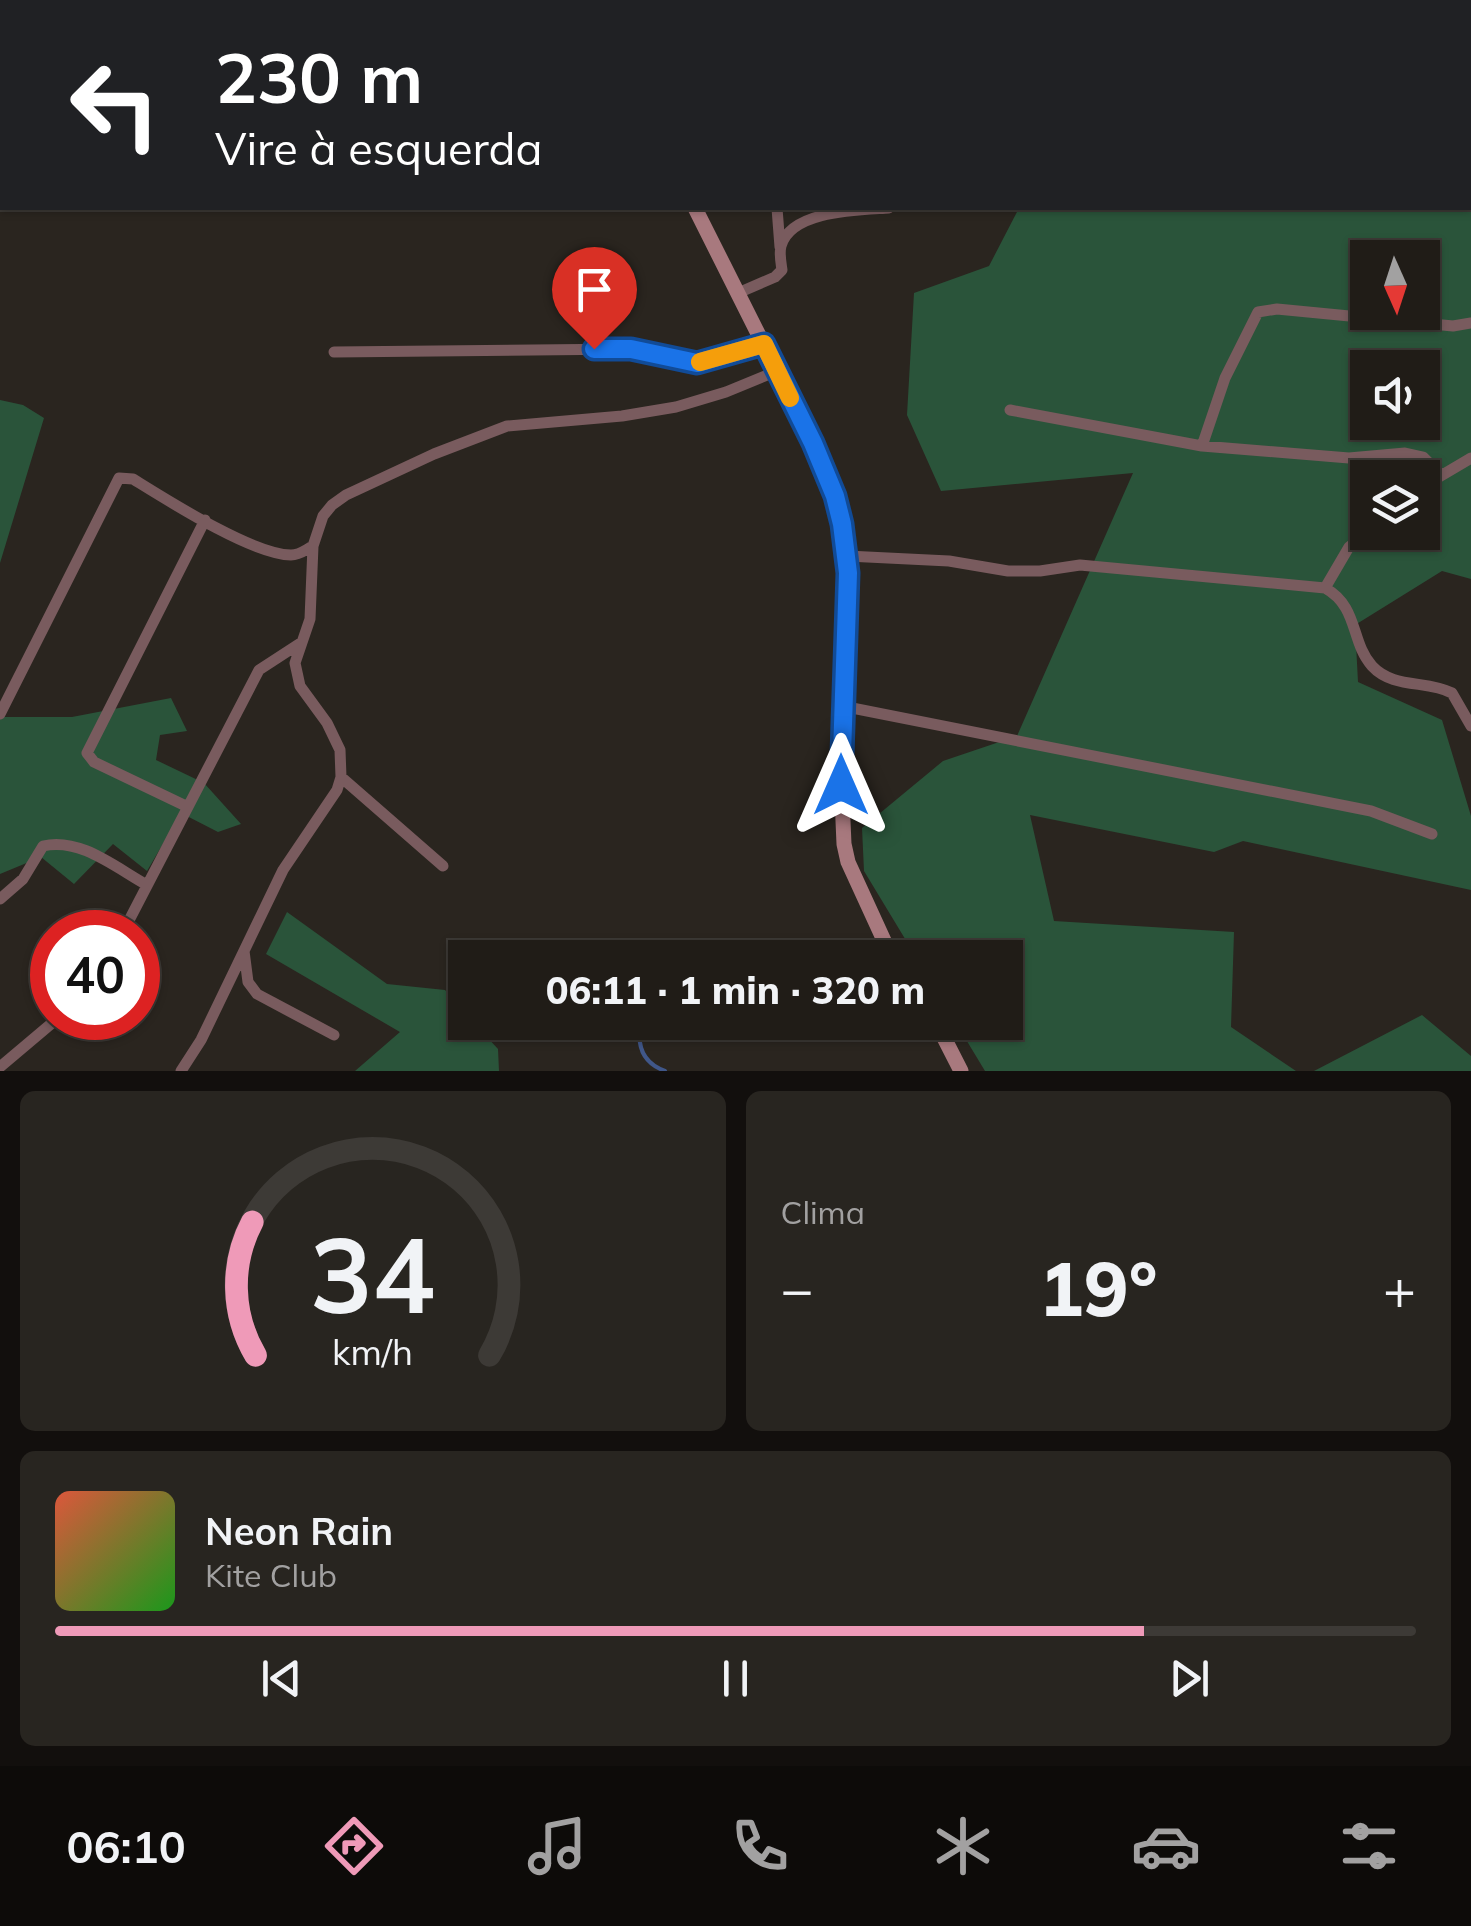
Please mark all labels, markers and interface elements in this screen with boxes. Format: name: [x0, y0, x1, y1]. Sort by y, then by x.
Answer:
text: 230 m: [215, 33, 423, 121]
icon: left: [50, 40, 180, 170]
text: Vire à esquerda: [215, 120, 542, 176]
north arrow: [1350, 240, 1440, 330]
map controls: [1350, 240, 1440, 550]
pin: [552, 247, 637, 350]
icon: arrive: [567, 262, 622, 317]
button: sound: [1350, 350, 1440, 440]
button: layers: [1350, 460, 1440, 550]
position arrow: [789, 733, 893, 837]
speed limit sign: 40: [30, 910, 160, 1040]
text: 06:11 · 1 min · 320 m: [546, 966, 925, 1014]
text: Clima: [781, 1192, 865, 1232]
text: 34: [310, 1208, 435, 1339]
text: 19°: [1039, 1241, 1158, 1335]
text: −: [781, 1254, 814, 1323]
text: +: [1383, 1254, 1416, 1323]
text: km/h: [332, 1329, 413, 1374]
text: Neon Rain: [205, 1507, 393, 1555]
text: Kite Club: [205, 1555, 337, 1595]
icon: previous: [254, 1651, 309, 1706]
icon: pause: [708, 1651, 763, 1706]
icon: next: [1162, 1651, 1217, 1706]
icon: directions: [319, 1811, 389, 1881]
icon: music: [522, 1811, 592, 1881]
icon: phone: [725, 1811, 795, 1881]
icon: climate: [928, 1811, 998, 1881]
icon: car: [1131, 1811, 1201, 1881]
icon: filters: [1334, 1811, 1404, 1881]
text: 06:10: [67, 1818, 186, 1874]

